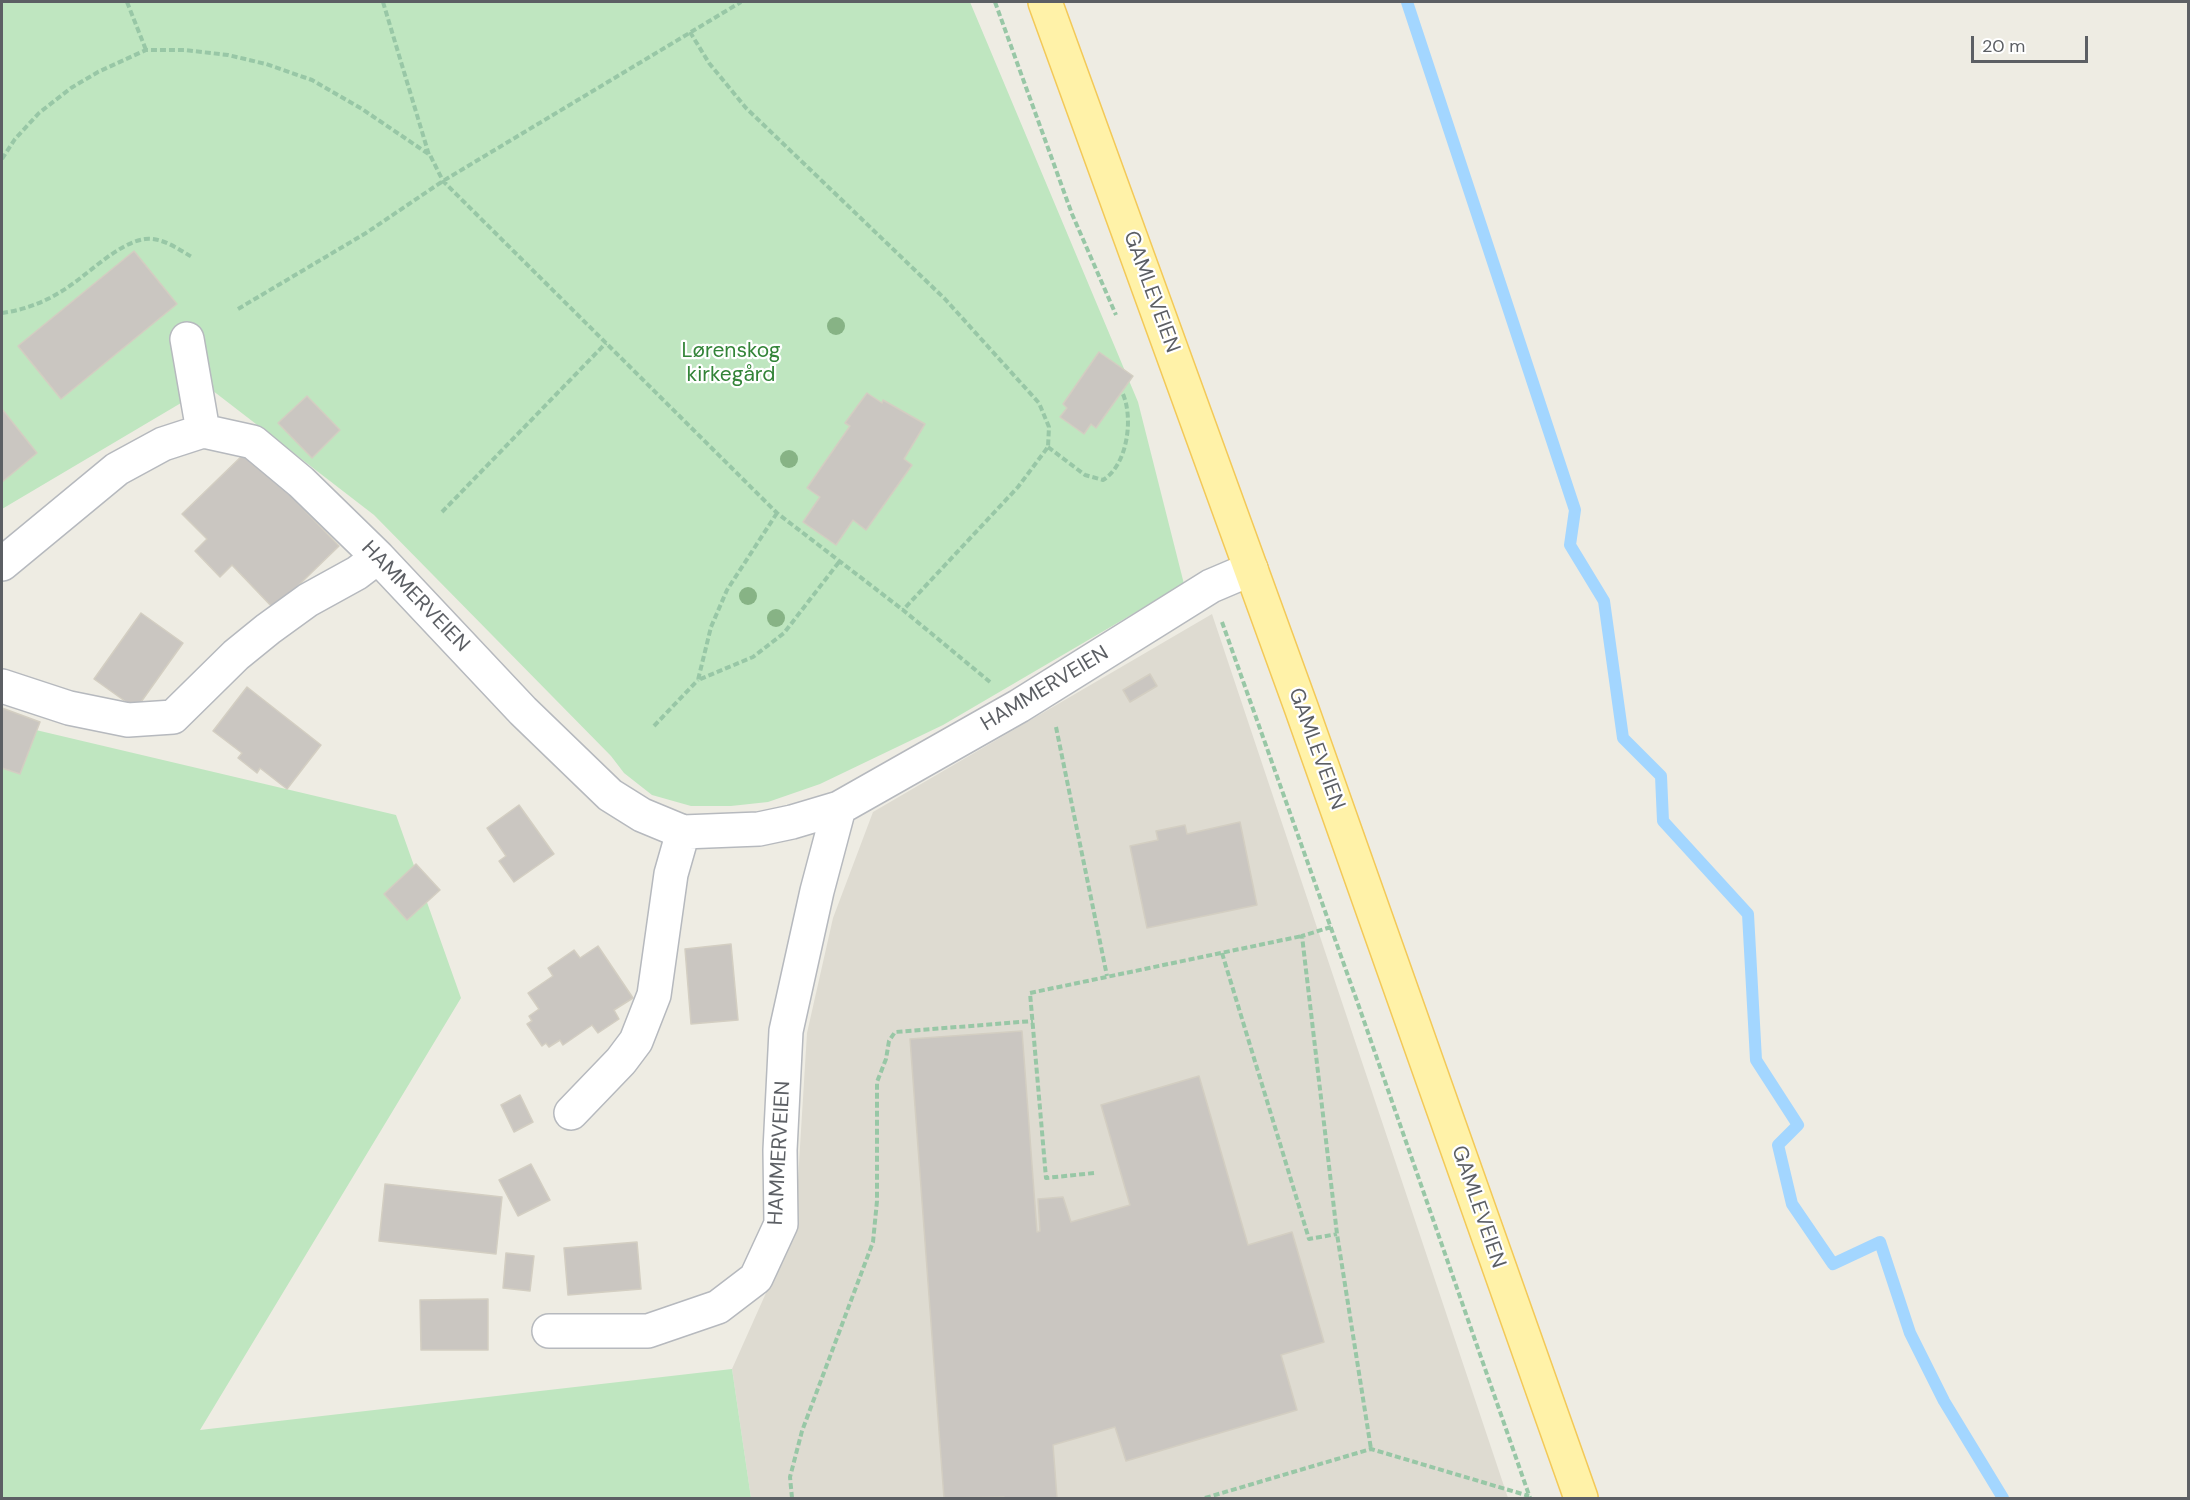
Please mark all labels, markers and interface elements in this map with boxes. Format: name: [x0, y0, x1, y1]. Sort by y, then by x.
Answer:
scale bar: [1974, 24, 2091, 62]
text: 20 m: [1982, 34, 2025, 58]
street label: GAMLEVEIEN: [1117, 228, 1185, 356]
park label: Lørenskog kirkegård: [681, 338, 781, 388]
street label: HAMMERVEIEN: [356, 536, 474, 658]
street label: HAMMERVEIEN: [977, 641, 1113, 737]
street label: GAMLEVEIEN: [1282, 685, 1350, 813]
street label: HAMMERVEIEN: [764, 1080, 796, 1226]
street label: GAMLEVEIEN: [1445, 1143, 1511, 1271]

